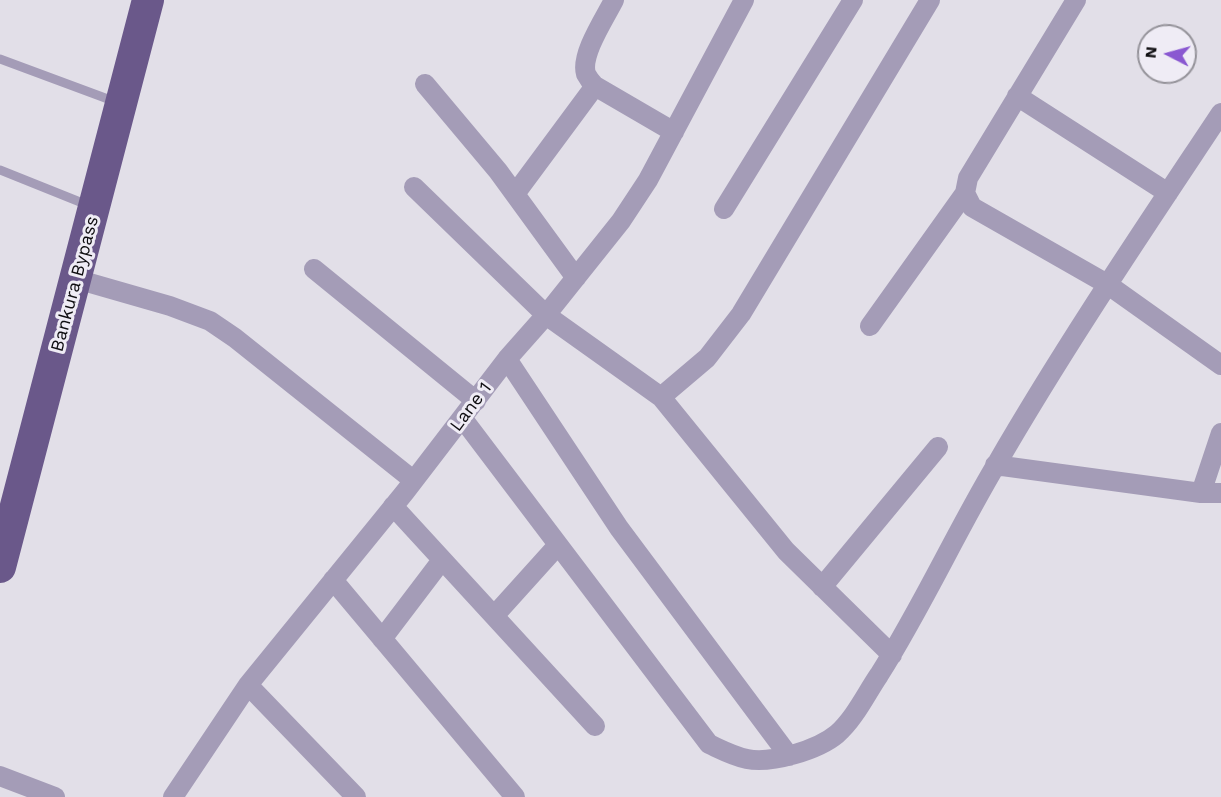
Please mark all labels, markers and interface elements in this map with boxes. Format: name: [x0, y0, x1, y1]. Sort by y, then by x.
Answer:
north arrow: [1137, 24, 1197, 84]
text: N: [1141, 45, 1161, 59]
street label: Bankura Bypass: [47, 214, 103, 354]
street label: Lane 1: [446, 378, 496, 436]

